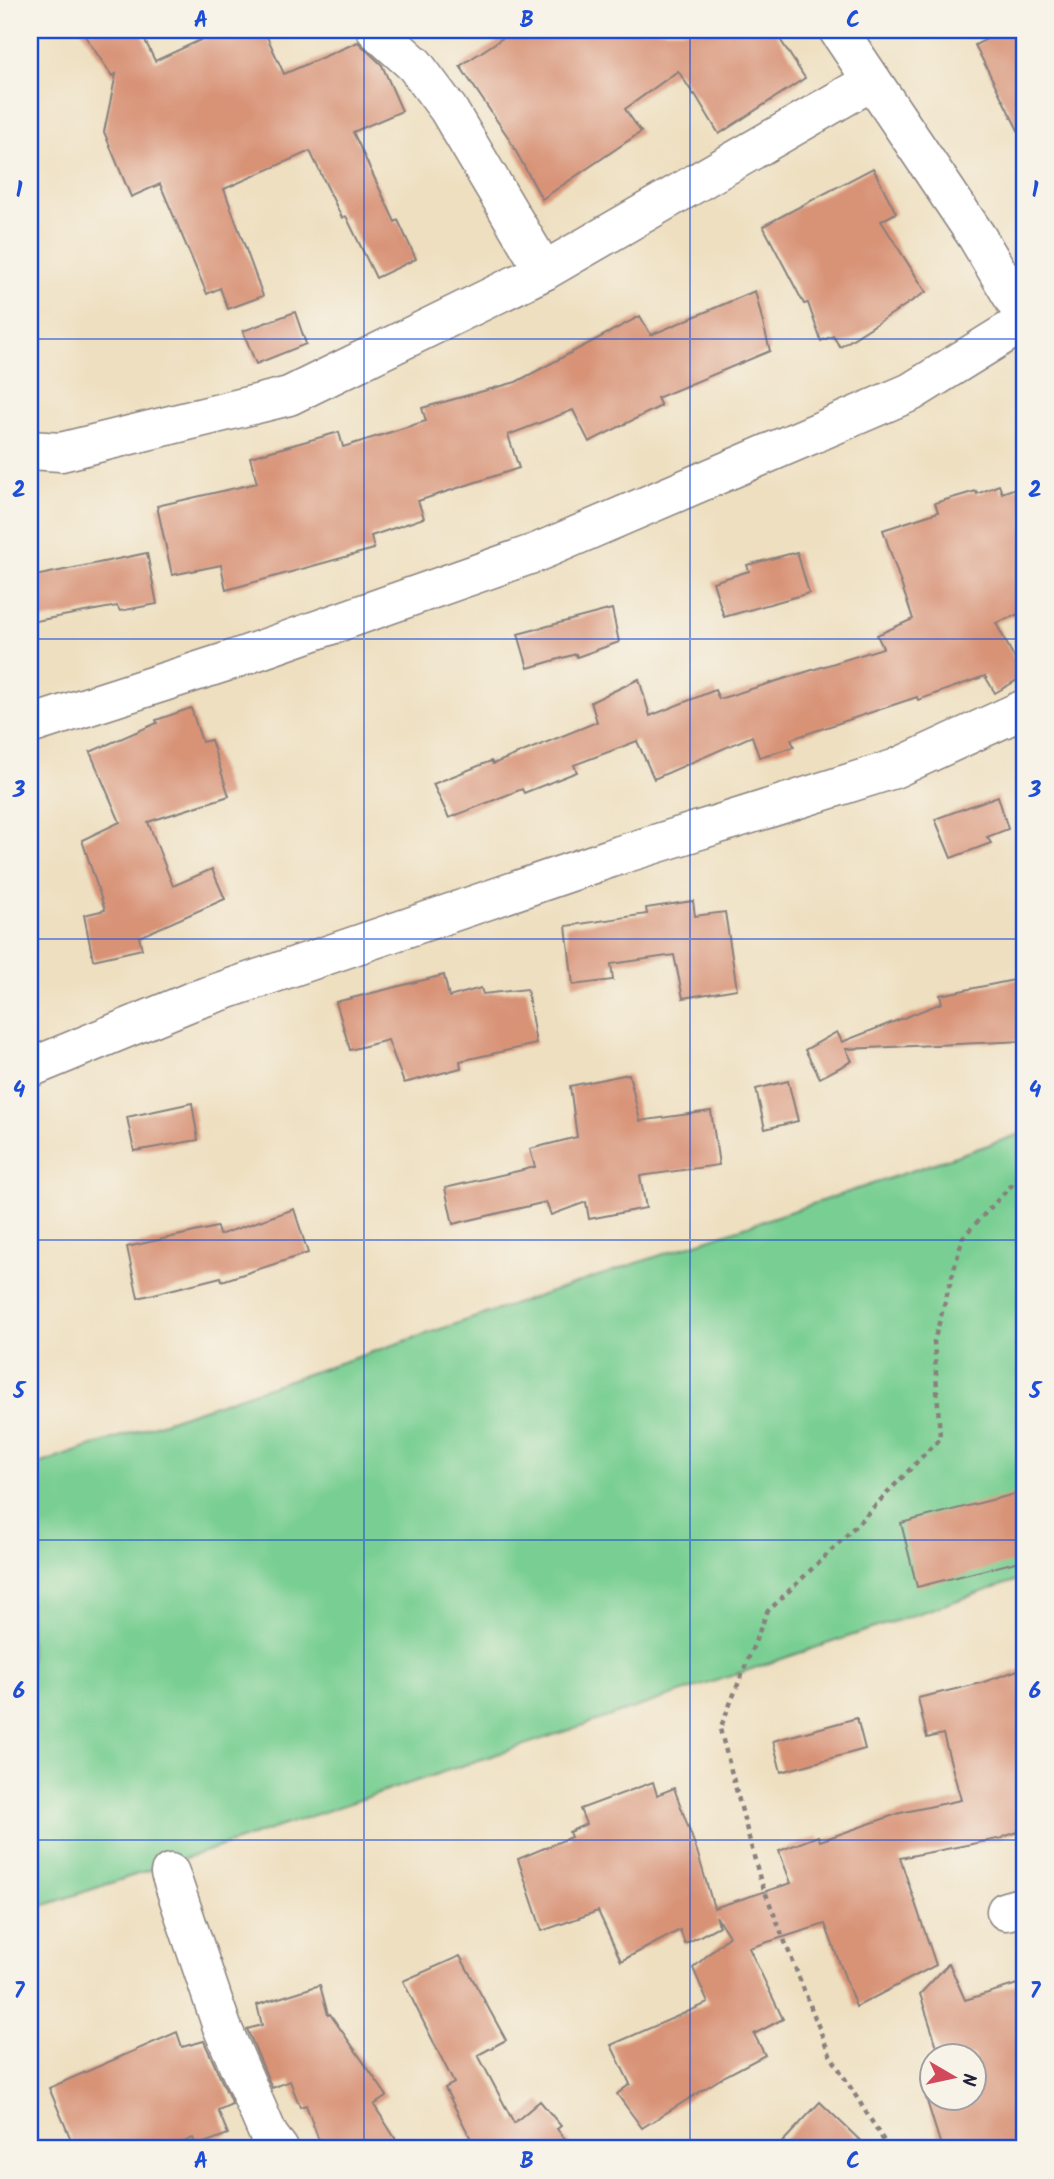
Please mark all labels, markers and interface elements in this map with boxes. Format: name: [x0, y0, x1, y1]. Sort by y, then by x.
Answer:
text: A: [194, 3, 208, 39]
text: B: [520, 3, 534, 39]
text: C: [846, 3, 860, 39]
text: 1: [16, 173, 23, 209]
text: 1: [1032, 173, 1039, 209]
text: 2: [12, 473, 26, 509]
text: 2: [1028, 473, 1042, 509]
text: 3: [12, 773, 26, 809]
text: 3: [1028, 773, 1042, 809]
text: 4: [13, 1073, 26, 1109]
text: 4: [1029, 1073, 1042, 1109]
text: 5: [12, 1374, 27, 1410]
text: 5: [1028, 1374, 1043, 1410]
text: 6: [13, 1674, 25, 1710]
text: 6: [1029, 1674, 1041, 1710]
text: 7: [14, 1974, 26, 2010]
text: 7: [1030, 1974, 1042, 2010]
north arrow: [918, 2042, 988, 2112]
text: N: [952, 2071, 984, 2088]
text: A: [194, 2144, 208, 2179]
text: B: [520, 2144, 534, 2179]
text: C: [846, 2144, 860, 2179]

